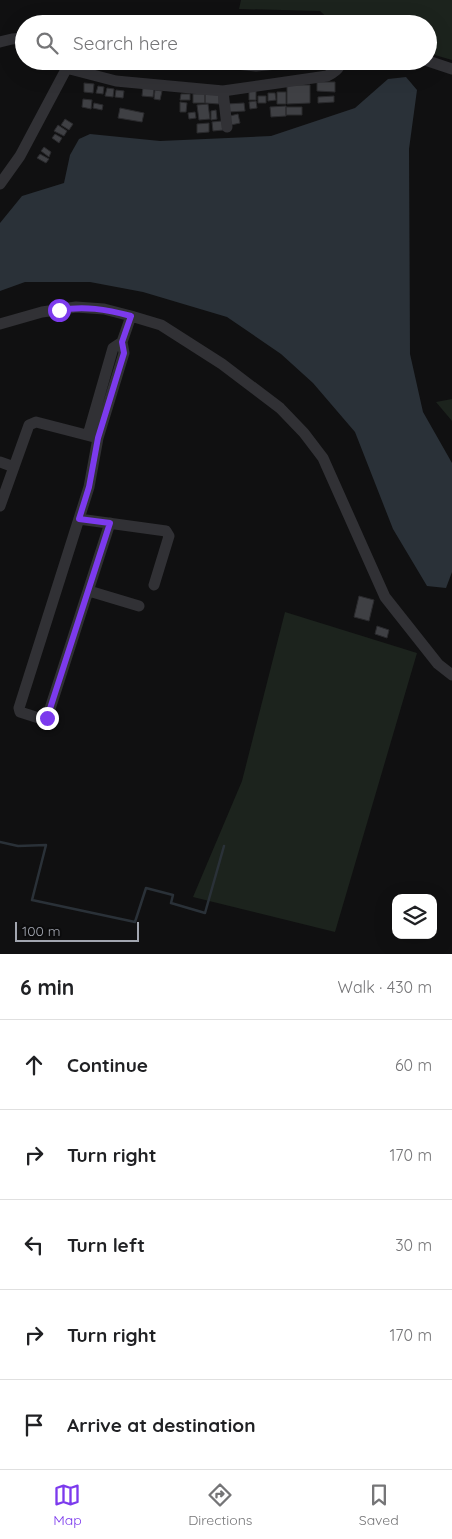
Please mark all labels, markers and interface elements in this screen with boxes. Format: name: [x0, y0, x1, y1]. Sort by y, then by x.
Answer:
search box: [15, 15, 437, 70]
icon: search: [33, 29, 61, 57]
text: Search here: [73, 31, 178, 55]
route start: [48, 299, 71, 322]
route end: [36, 707, 59, 730]
map controls: [392, 894, 437, 939]
button: layers: [392, 894, 437, 939]
scale bar: [15, 919, 139, 942]
text: 100 m: [22, 922, 60, 940]
text: 6 min: [20, 974, 74, 1000]
text: Walk · 430 m: [338, 977, 432, 997]
icon: ahead: [20, 1051, 48, 1079]
text: Continue: [67, 1053, 148, 1077]
text: 60 m: [395, 1055, 432, 1075]
icon: right: [20, 1141, 48, 1169]
text: Turn right: [67, 1143, 156, 1167]
text: 170 m: [389, 1145, 432, 1165]
icon: left: [20, 1231, 48, 1259]
text: Turn left: [67, 1233, 145, 1257]
text: 30 m: [395, 1235, 432, 1255]
icon: right: [20, 1321, 48, 1349]
text: Turn right: [67, 1323, 156, 1347]
text: 170 m: [389, 1325, 432, 1345]
icon: arrive: [20, 1411, 48, 1439]
text: Arrive at destination: [67, 1413, 256, 1437]
tab: Map: [53, 1481, 82, 1529]
tab: Directions: [188, 1481, 252, 1529]
tab: Saved: [359, 1481, 399, 1529]

